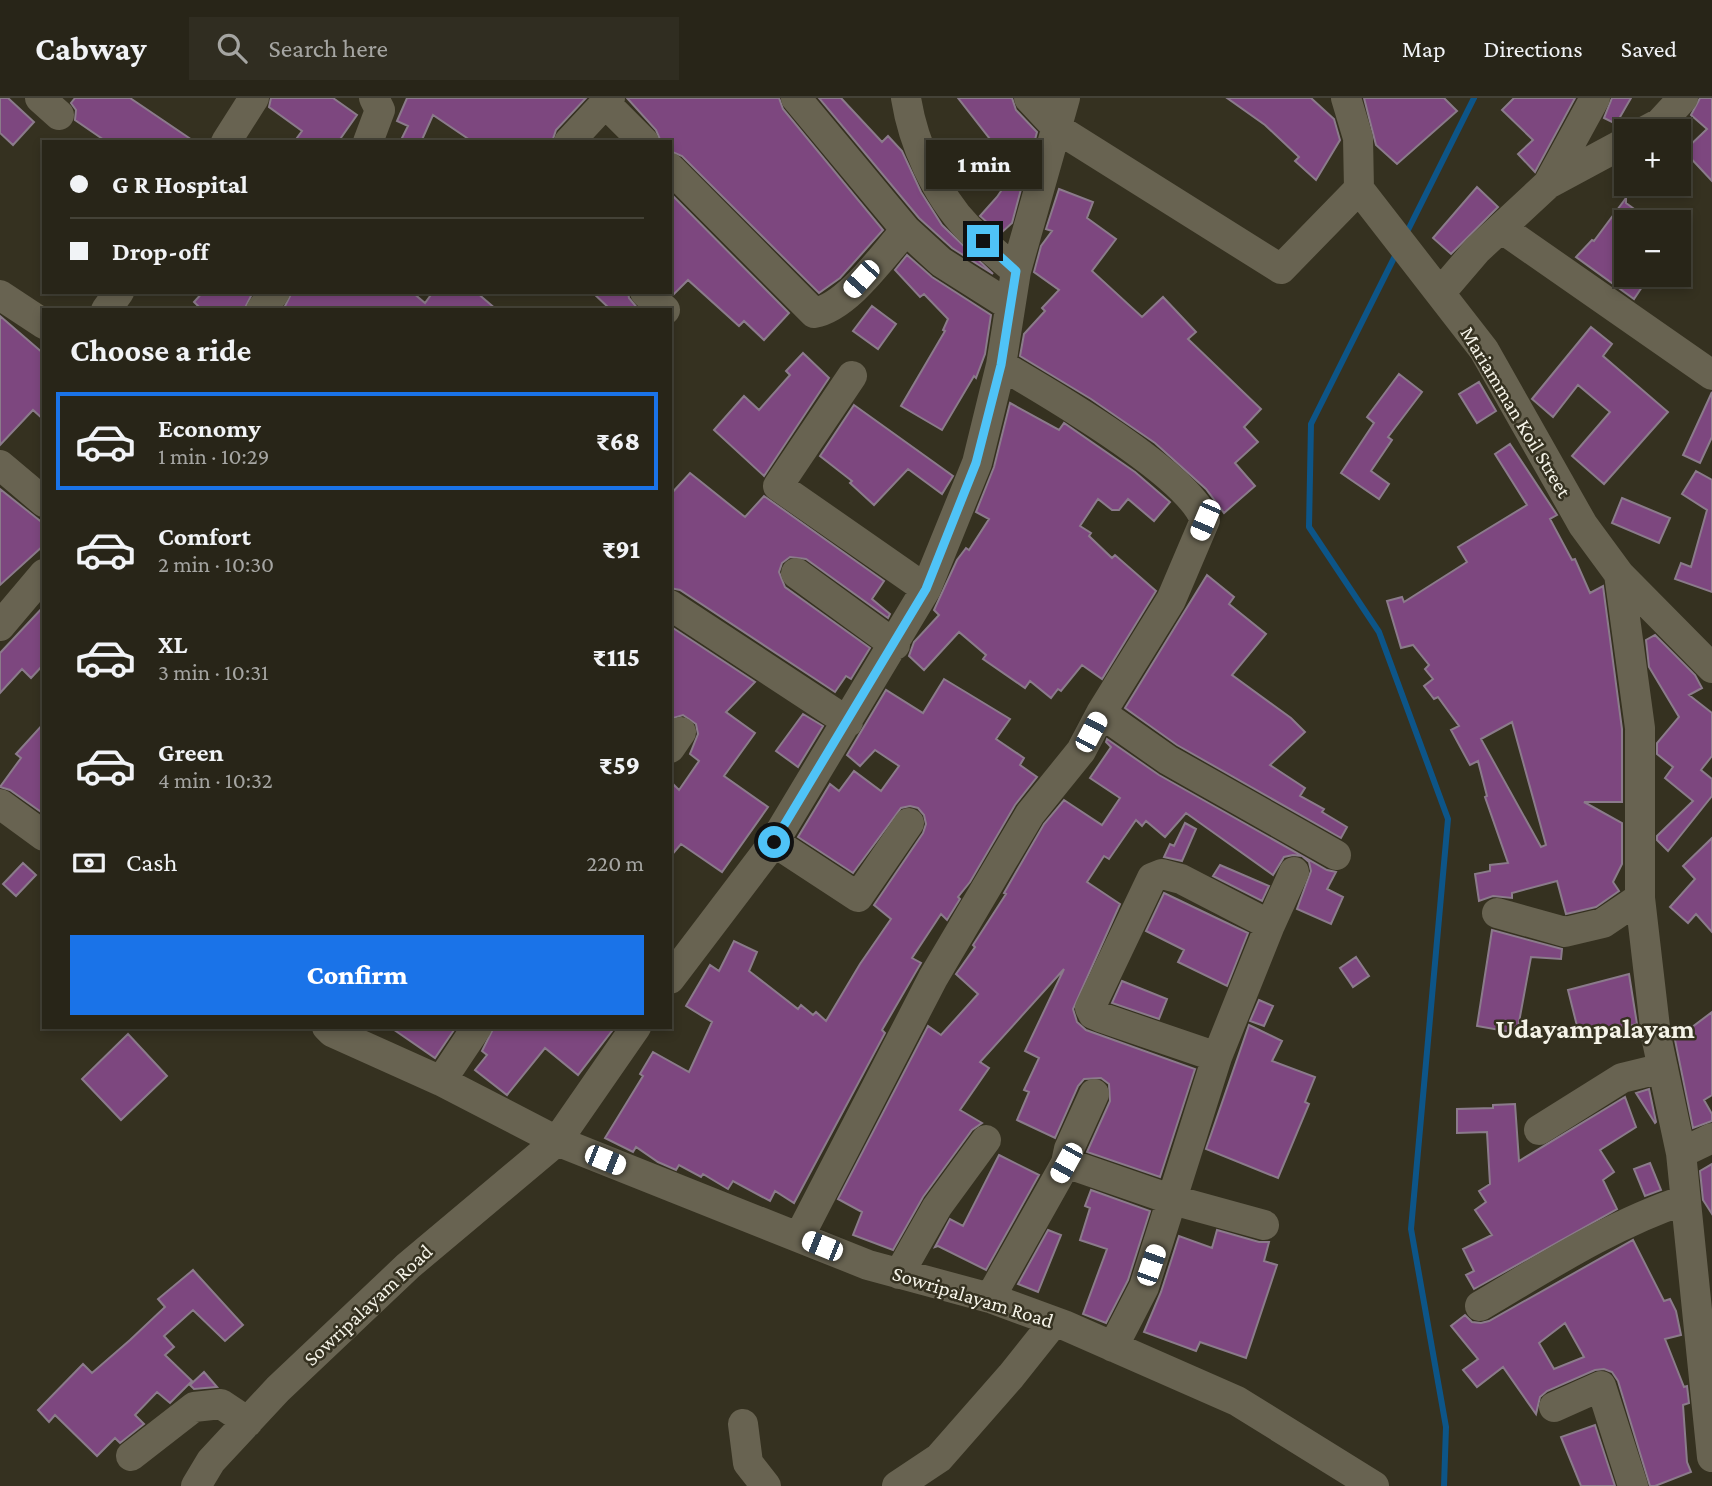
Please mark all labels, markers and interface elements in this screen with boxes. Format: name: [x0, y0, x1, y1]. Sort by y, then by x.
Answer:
search box: [189, 17, 679, 80]
icon: search: [213, 29, 251, 67]
text: Cabway: [35, 30, 147, 67]
text: Search here: [269, 34, 388, 63]
text: Map: [1402, 35, 1446, 62]
text: Directions: [1484, 35, 1583, 62]
text: Saved: [1621, 35, 1677, 62]
map controls: [1614, 119, 1691, 287]
button: +: [1614, 119, 1691, 196]
callout: 1 min: [925, 139, 1041, 188]
text: 1 min: [957, 151, 1011, 177]
text: G R Hospital: [112, 170, 248, 199]
button: −: [1614, 210, 1691, 287]
route end: [967, 225, 999, 257]
text: Drop-off: [112, 237, 209, 266]
car: [840, 256, 883, 302]
street label: Mariamman Koil Street: [1456, 322, 1577, 503]
text: Choose a ride: [70, 332, 251, 368]
icon: car: [74, 410, 137, 473]
text: Economy: [158, 414, 261, 443]
text: ₹68: [596, 427, 640, 456]
text: 1 min · 10:29: [158, 443, 270, 469]
car: [1188, 497, 1223, 543]
icon: car: [74, 518, 137, 581]
text: Comfort: [158, 522, 251, 551]
text: ₹91: [602, 535, 640, 564]
text: 2 min · 10:30: [158, 551, 274, 577]
icon: car: [74, 626, 137, 689]
text: XL: [158, 630, 187, 659]
text: ₹115: [593, 643, 640, 672]
text: 3 min · 10:31: [158, 659, 269, 685]
car: [1072, 709, 1111, 755]
icon: car: [74, 734, 137, 797]
text: Green: [158, 738, 224, 767]
text: ₹59: [599, 751, 640, 780]
text: 4 min · 10:32: [158, 767, 273, 793]
route start: [758, 826, 790, 858]
icon: cash: [70, 844, 108, 882]
text: Cash: [126, 848, 177, 877]
text: 220 m: [586, 850, 644, 876]
button: Confirm: [70, 935, 644, 1015]
district label: Udayampalayam: [1495, 1013, 1695, 1044]
car: [1047, 1140, 1086, 1186]
car: [582, 1142, 629, 1178]
car: [799, 1228, 846, 1264]
street label: Sowripalayam Road: [299, 1239, 437, 1371]
car: [1135, 1242, 1168, 1288]
street label: Sowripalayam Road: [890, 1261, 1056, 1333]

